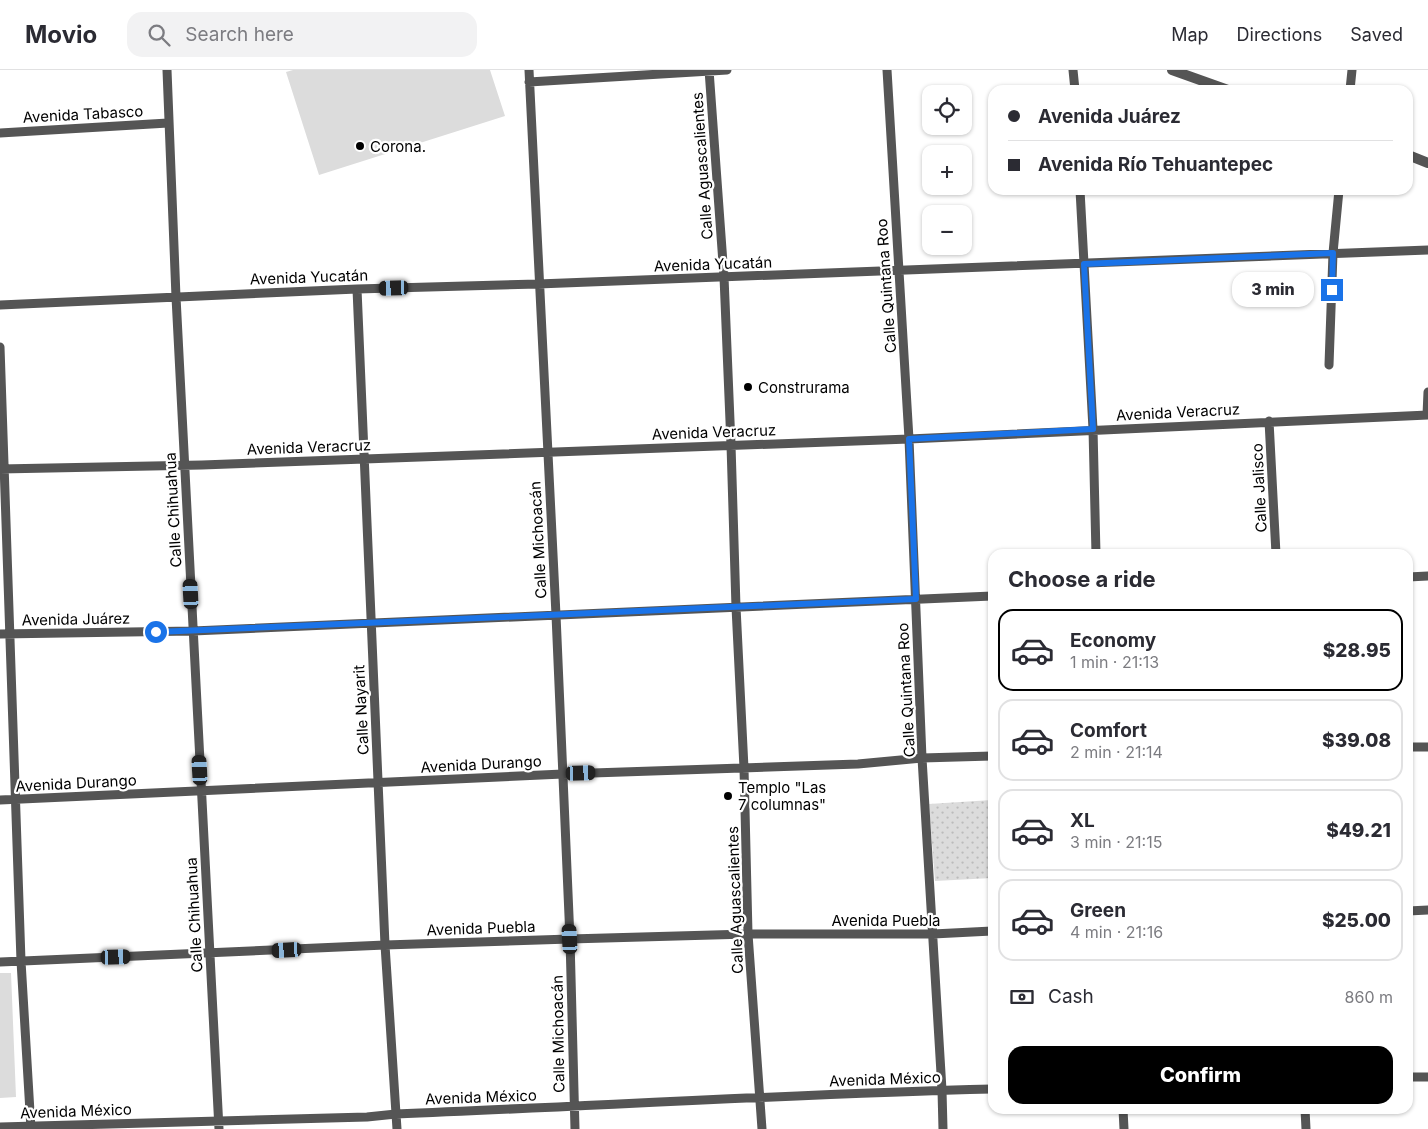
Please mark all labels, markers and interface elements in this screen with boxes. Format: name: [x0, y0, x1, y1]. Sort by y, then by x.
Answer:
search box: [127, 12, 477, 57]
text: Movio: [25, 20, 97, 49]
icon: search: [145, 21, 173, 49]
text: Search here: [185, 23, 294, 46]
text: Map: [1171, 24, 1209, 45]
text: Directions: [1237, 24, 1322, 45]
text: Saved: [1350, 24, 1403, 45]
map controls: [922, 85, 972, 255]
button: locate: [922, 85, 972, 135]
street label: Calle Aguascalientes: [687, 92, 717, 240]
street label: Avenida Tabasco: [22, 101, 144, 127]
text: Avenida Juárez: [1038, 105, 1181, 128]
place label: Corona.: [370, 137, 426, 156]
marker: Corona.: [354, 140, 366, 152]
button: +: [922, 145, 972, 195]
text: Avenida Río Tehuantepec: [1038, 153, 1273, 176]
button: −: [922, 205, 972, 255]
street label: Calle Quintana Roo: [872, 218, 900, 354]
street label: Avenida Yucatán: [654, 252, 772, 276]
street label: Avenida Yucatán: [250, 265, 368, 289]
callout: 3 min: [1232, 272, 1314, 308]
text: 3 min: [1251, 279, 1295, 299]
route end: [1321, 279, 1343, 301]
car: [378, 280, 409, 296]
place label: Construrama: [758, 378, 850, 397]
marker: Construrama: [742, 381, 754, 393]
street label: Avenida Veracruz: [1115, 399, 1241, 425]
street label: Avenida Veracruz: [652, 420, 776, 444]
street label: Avenida Veracruz: [247, 435, 371, 459]
street label: Calle Jalisco: [1247, 443, 1271, 533]
street label: Calle Chihuahua: [160, 452, 186, 568]
street label: Calle Michoacán: [525, 481, 551, 599]
text: Choose a ride: [1008, 566, 1156, 592]
car: [182, 579, 199, 609]
street label: Avenida Juárez: [22, 609, 130, 629]
route start: [145, 621, 167, 643]
street label: Calle Quintana Roo: [893, 622, 919, 758]
icon: car: [1010, 628, 1055, 673]
text: Economy: [1070, 629, 1156, 652]
text: $28.95: [1323, 639, 1391, 662]
text: 1 min · 21:13: [1070, 652, 1159, 672]
street label: Calle Nayarit: [349, 664, 373, 756]
icon: car: [1010, 718, 1055, 763]
text: Comfort: [1070, 719, 1147, 742]
text: $39.08: [1322, 729, 1391, 752]
text: 2 min · 21:14: [1070, 742, 1163, 762]
street label: Avenida Durango: [420, 751, 542, 777]
car: [191, 755, 208, 785]
car: [565, 765, 596, 781]
street label: Avenida Durango: [15, 770, 137, 796]
place label: Templo "Las 7 columnas": [738, 778, 826, 814]
marker: Templo "Las 7 columnas": [722, 790, 734, 802]
icon: car: [1010, 808, 1055, 853]
text: XL: [1070, 809, 1095, 832]
text: $49.21: [1326, 819, 1391, 842]
street label: Calle Aguascalientes: [723, 826, 747, 974]
text: 3 min · 21:15: [1070, 832, 1162, 852]
street label: Calle Chihuahua: [181, 857, 207, 973]
icon: car: [1010, 898, 1055, 943]
text: Green: [1070, 899, 1126, 922]
text: $25.00: [1322, 909, 1391, 932]
street label: Avenida Puebla: [832, 911, 940, 930]
street label: Avenida Puebla: [426, 917, 536, 939]
text: 4 min · 21:16: [1070, 922, 1163, 942]
car: [561, 924, 578, 954]
car: [271, 942, 302, 958]
car: [100, 949, 131, 965]
street label: Calle Michoacán: [547, 975, 569, 1093]
icon: cash: [1008, 983, 1036, 1011]
text: Cash: [1048, 985, 1094, 1008]
text: 860 m: [1345, 987, 1393, 1007]
button: Confirm: [1008, 1046, 1393, 1104]
street label: Avenida México: [829, 1068, 941, 1090]
street label: Avenida México: [425, 1086, 537, 1108]
street label: Avenida México: [20, 1100, 132, 1122]

